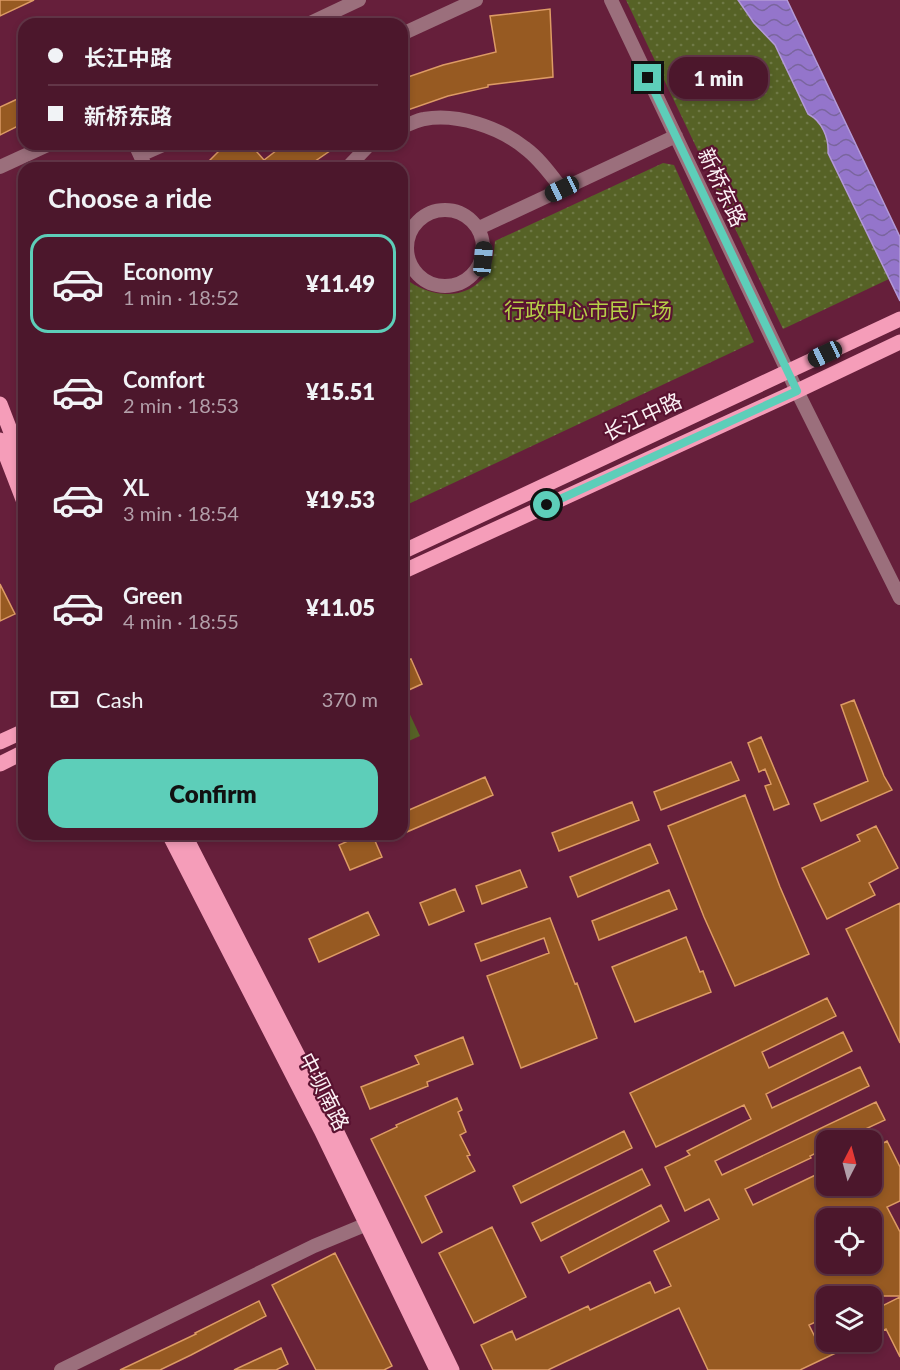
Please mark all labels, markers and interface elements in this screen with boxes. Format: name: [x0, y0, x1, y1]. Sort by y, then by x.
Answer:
text: 长江中路: [84, 44, 172, 71]
callout: 1 min: [669, 57, 768, 99]
route end: [634, 64, 661, 91]
text: 1 min: [694, 66, 743, 90]
text: 新桥东路: [84, 102, 172, 129]
street label: 新桥东路: [694, 144, 752, 230]
car: [542, 173, 582, 205]
text: Choose a ride: [48, 181, 212, 214]
car: [472, 240, 494, 278]
icon: car: [51, 257, 105, 311]
text: Economy: [123, 258, 213, 285]
text: ¥11.49: [306, 270, 375, 297]
text: 1 min · 18:52: [123, 285, 239, 309]
park label: 行政中心市民广场: [504, 297, 672, 322]
car: [805, 338, 845, 370]
icon: car: [51, 365, 105, 419]
text: Comfort: [123, 366, 205, 393]
text: ¥15.51: [306, 378, 375, 405]
street label: 长江中路: [599, 387, 685, 445]
text: 2 min · 18:53: [123, 393, 239, 417]
icon: car: [51, 473, 105, 527]
text: XL: [123, 474, 149, 501]
text: ¥19.53: [306, 486, 375, 513]
route start: [533, 491, 560, 518]
text: 3 min · 18:54: [123, 501, 239, 525]
icon: car: [51, 581, 105, 635]
text: Green: [123, 582, 183, 609]
text: ¥11.05: [306, 594, 375, 621]
text: 4 min · 18:55: [123, 609, 239, 633]
icon: cash: [48, 683, 81, 716]
text: Cash: [96, 686, 143, 713]
text: 370 m: [322, 687, 378, 711]
button: Confirm: [48, 759, 378, 828]
street label: 中坝南路: [295, 1048, 355, 1134]
north arrow: [816, 1130, 882, 1196]
map controls: [816, 1130, 882, 1352]
button: locate: [816, 1208, 882, 1274]
button: layers: [816, 1286, 882, 1352]

